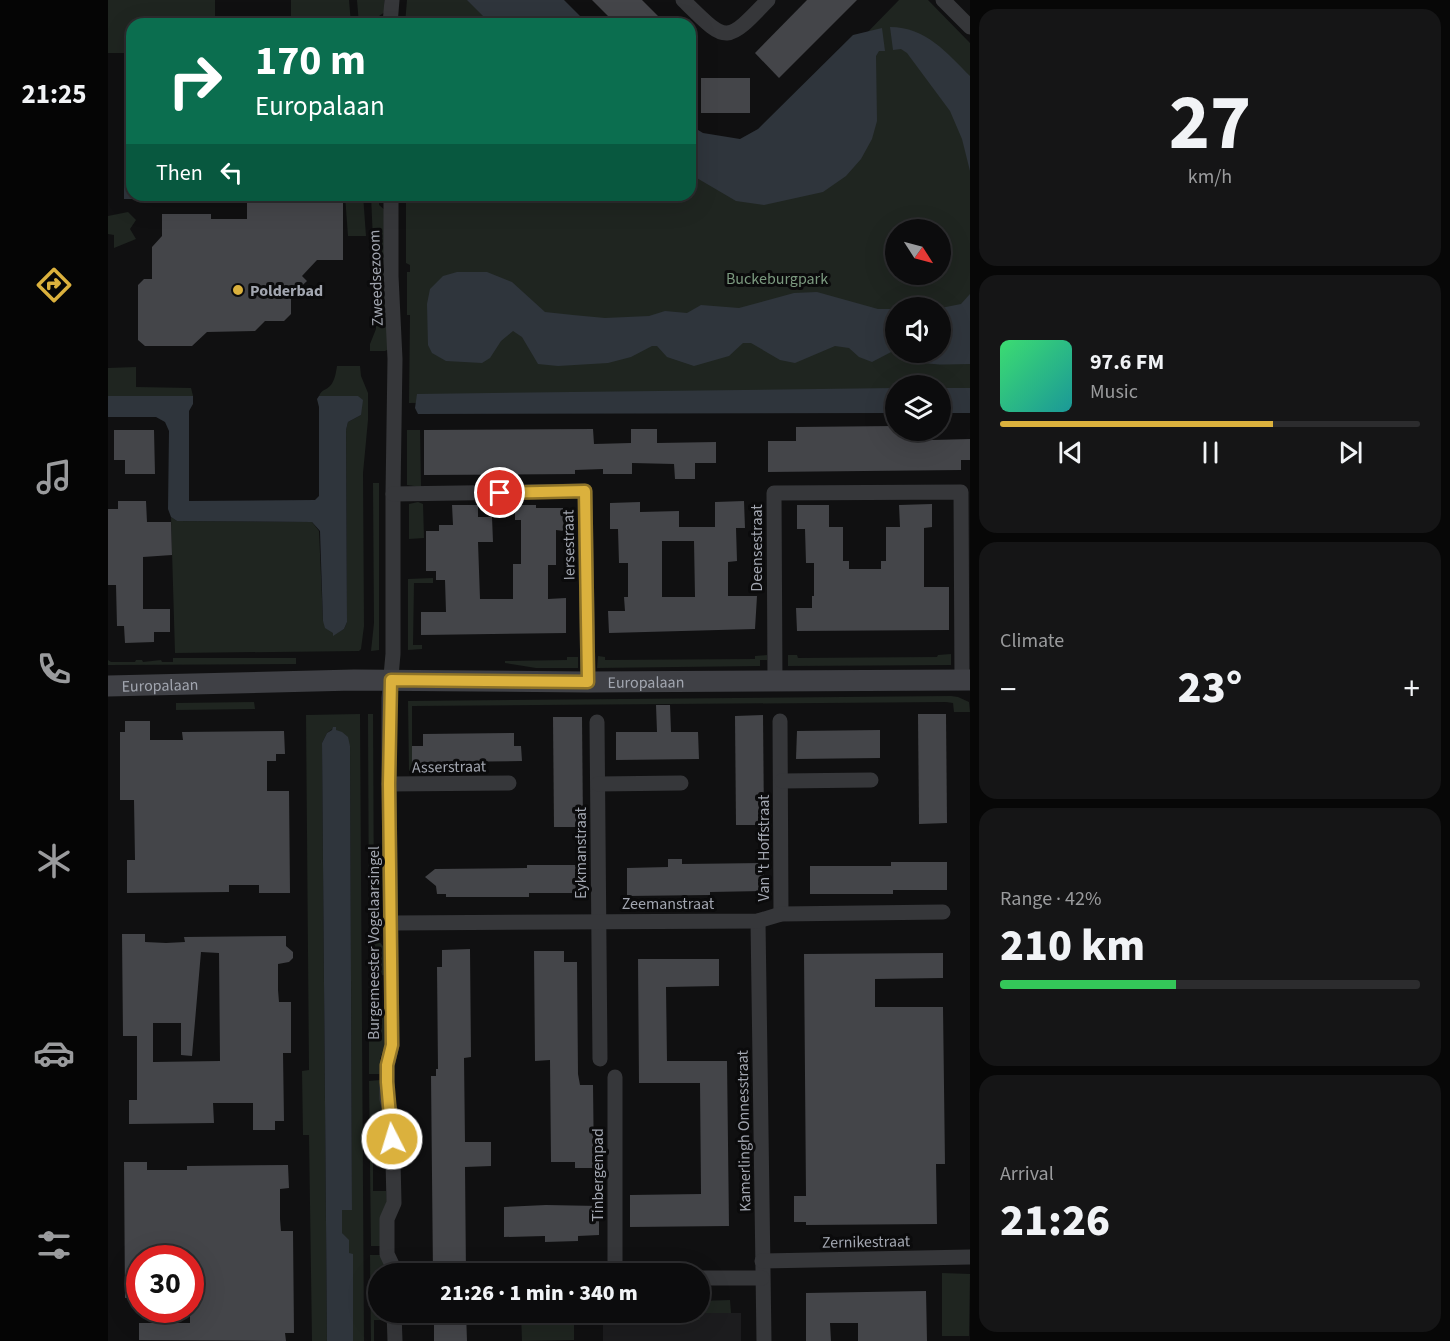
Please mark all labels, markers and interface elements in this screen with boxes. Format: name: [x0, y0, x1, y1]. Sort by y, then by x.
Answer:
text: 170 m: [255, 31, 366, 91]
icon: right: [156, 42, 234, 120]
text: 27: [1169, 68, 1251, 179]
text: 21:25: [21, 75, 87, 114]
text: Europalaan: [255, 87, 385, 126]
icon: left: [215, 156, 248, 189]
text: Then: [156, 157, 203, 189]
text: km/h: [1188, 163, 1232, 191]
north arrow: [885, 219, 951, 285]
map controls: [885, 219, 951, 441]
street label: Zweedsezoom: [363, 229, 389, 327]
icon: directions: [33, 264, 75, 306]
park label: Buckeburgpark: [726, 268, 828, 290]
place label: Polderbad: [250, 280, 323, 302]
marker: Polderbad: [231, 283, 245, 297]
button: sound: [885, 297, 951, 363]
text: 97.6 FM: [1090, 346, 1164, 378]
button: layers: [885, 375, 951, 441]
text: Music: [1090, 378, 1138, 406]
icon: previous: [1054, 436, 1087, 469]
icon: pause: [1194, 436, 1227, 469]
icon: next: [1334, 436, 1367, 469]
icon: music: [33, 456, 75, 498]
pin: [474, 467, 525, 518]
icon: arrive: [483, 476, 516, 509]
street label: Deensestraat: [746, 504, 768, 592]
street label: Iersestraat: [557, 509, 581, 580]
text: Climate: [1000, 627, 1064, 655]
icon: phone: [33, 648, 75, 690]
text: 23°: [1178, 656, 1242, 720]
text: −: [1000, 666, 1016, 713]
text: +: [1404, 666, 1420, 713]
street label: Europalaan: [607, 671, 684, 694]
street label: Europalaan: [121, 674, 199, 698]
street label: Asserstraat: [412, 755, 487, 779]
street label: Van 't Hoffstraat: [753, 794, 775, 902]
street label: Eykmanstraat: [570, 806, 592, 899]
icon: climate: [33, 840, 75, 882]
street label: Burgemeester Vogelaarsingel: [363, 846, 385, 1040]
text: Range · 42%: [1000, 885, 1101, 913]
street label: Zeemanstraat: [622, 893, 715, 915]
text: 210 km: [1000, 914, 1145, 978]
icon: car: [33, 1032, 75, 1074]
street label: Kamerlingh Onnesstraat: [732, 1049, 756, 1212]
position arrow: [360, 1107, 424, 1171]
street label: Tinbergenpad: [587, 1128, 609, 1222]
text: Arrival: [1000, 1160, 1054, 1188]
text: 21:26: [1000, 1189, 1110, 1253]
icon: filters: [33, 1224, 75, 1266]
street label: Zernikestraat: [822, 1230, 911, 1254]
speed limit sign: 30: [126, 1245, 204, 1323]
text: 21:26 · 1 min · 340 m: [440, 1277, 638, 1309]

